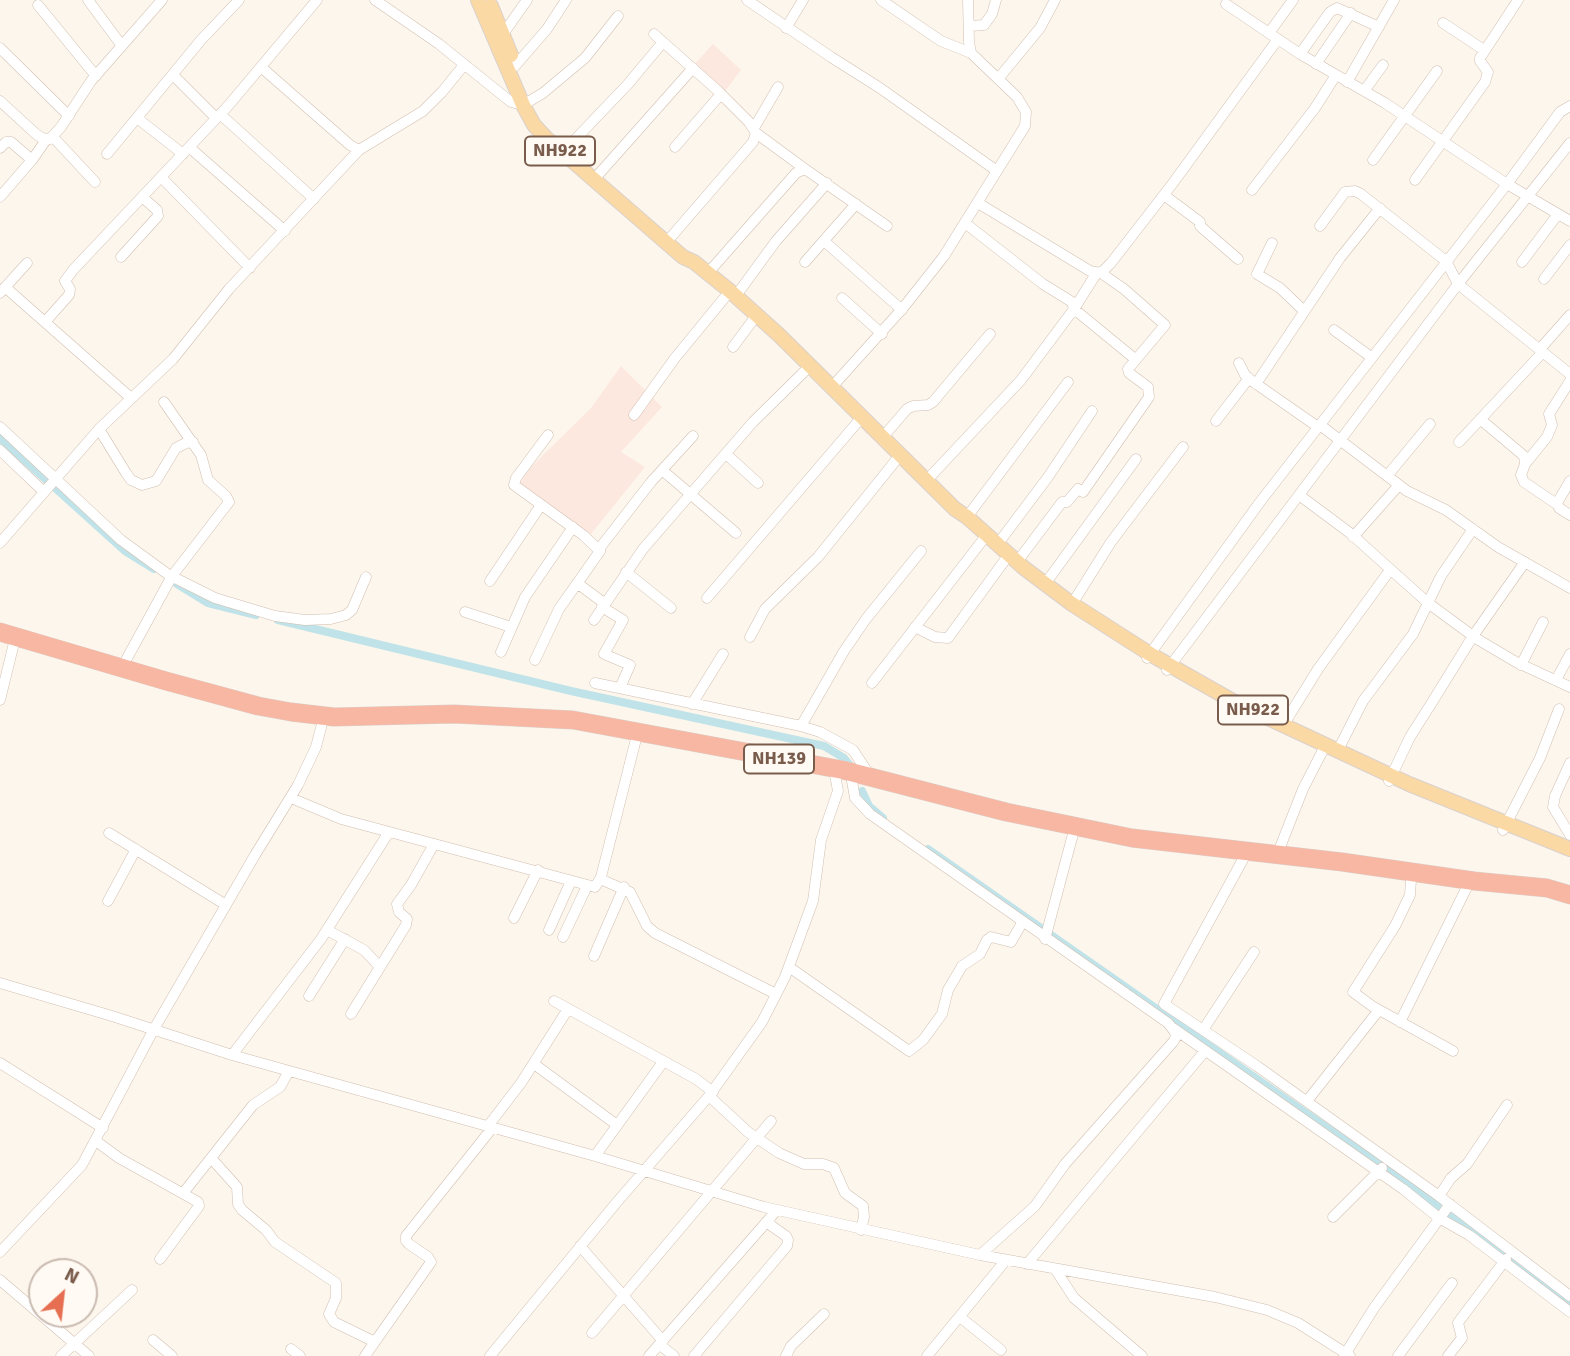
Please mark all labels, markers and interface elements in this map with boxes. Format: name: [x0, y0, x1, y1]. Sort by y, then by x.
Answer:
road number: NH922: [525, 136, 595, 166]
road number: NH922: [1218, 696, 1288, 724]
road number: NH139: [744, 744, 814, 774]
north arrow: [28, 1258, 98, 1328]
text: N: [60, 1262, 83, 1290]

